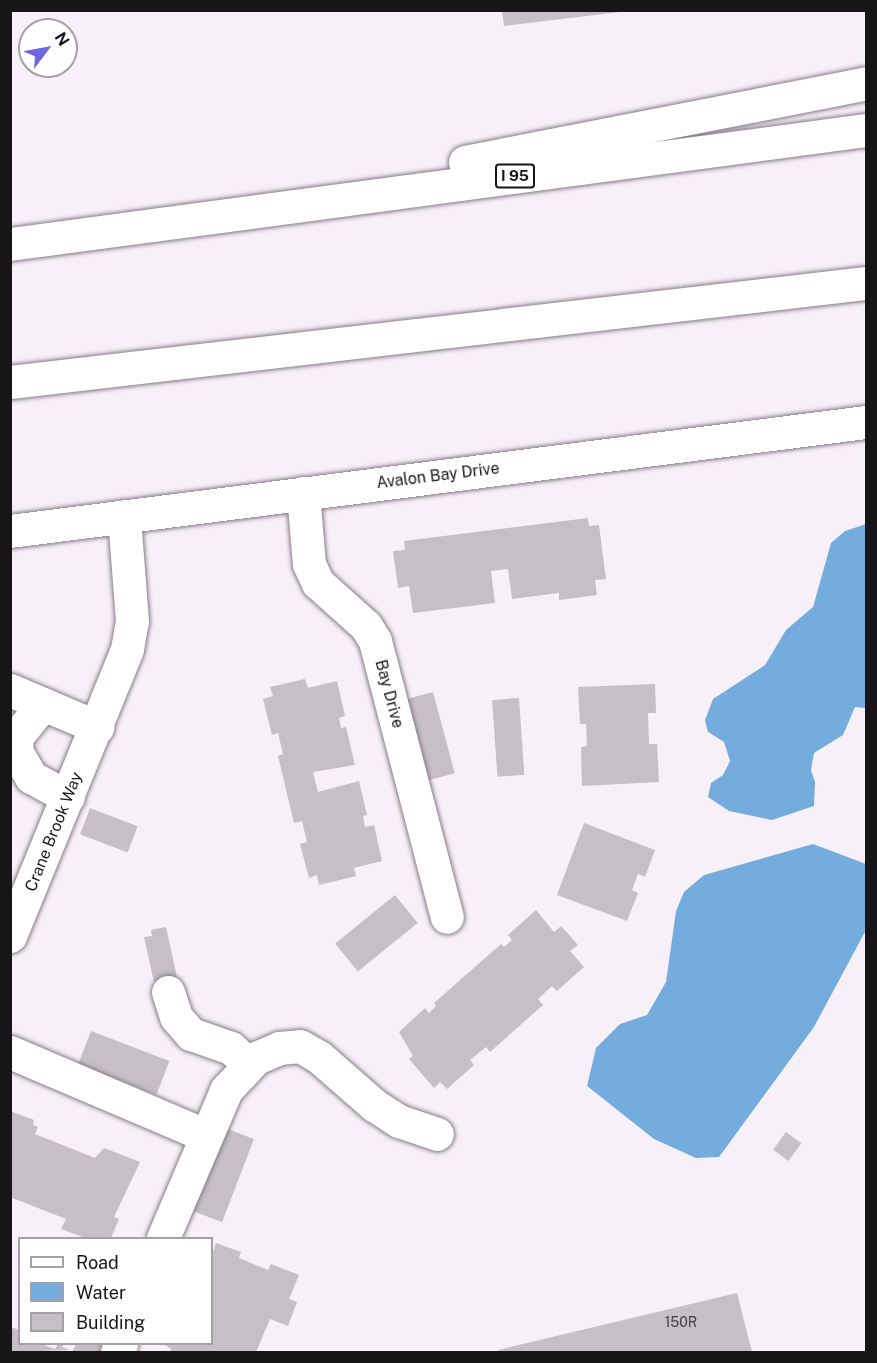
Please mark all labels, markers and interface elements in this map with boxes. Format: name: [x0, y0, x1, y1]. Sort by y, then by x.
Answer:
north arrow: [18, 18, 78, 78]
text: N: [51, 29, 73, 50]
road number: I 95: [494, 164, 536, 188]
street label: Avalon Bay Drive: [375, 459, 501, 493]
street label: Bay Drive: [371, 658, 407, 730]
street label: Crane Brook Way: [21, 769, 87, 895]
legend: [18, 1237, 213, 1345]
text: Road: [76, 1252, 119, 1273]
text: Water: [76, 1282, 126, 1303]
text: Building: [76, 1312, 145, 1333]
house number: 150R: [665, 1314, 697, 1330]

